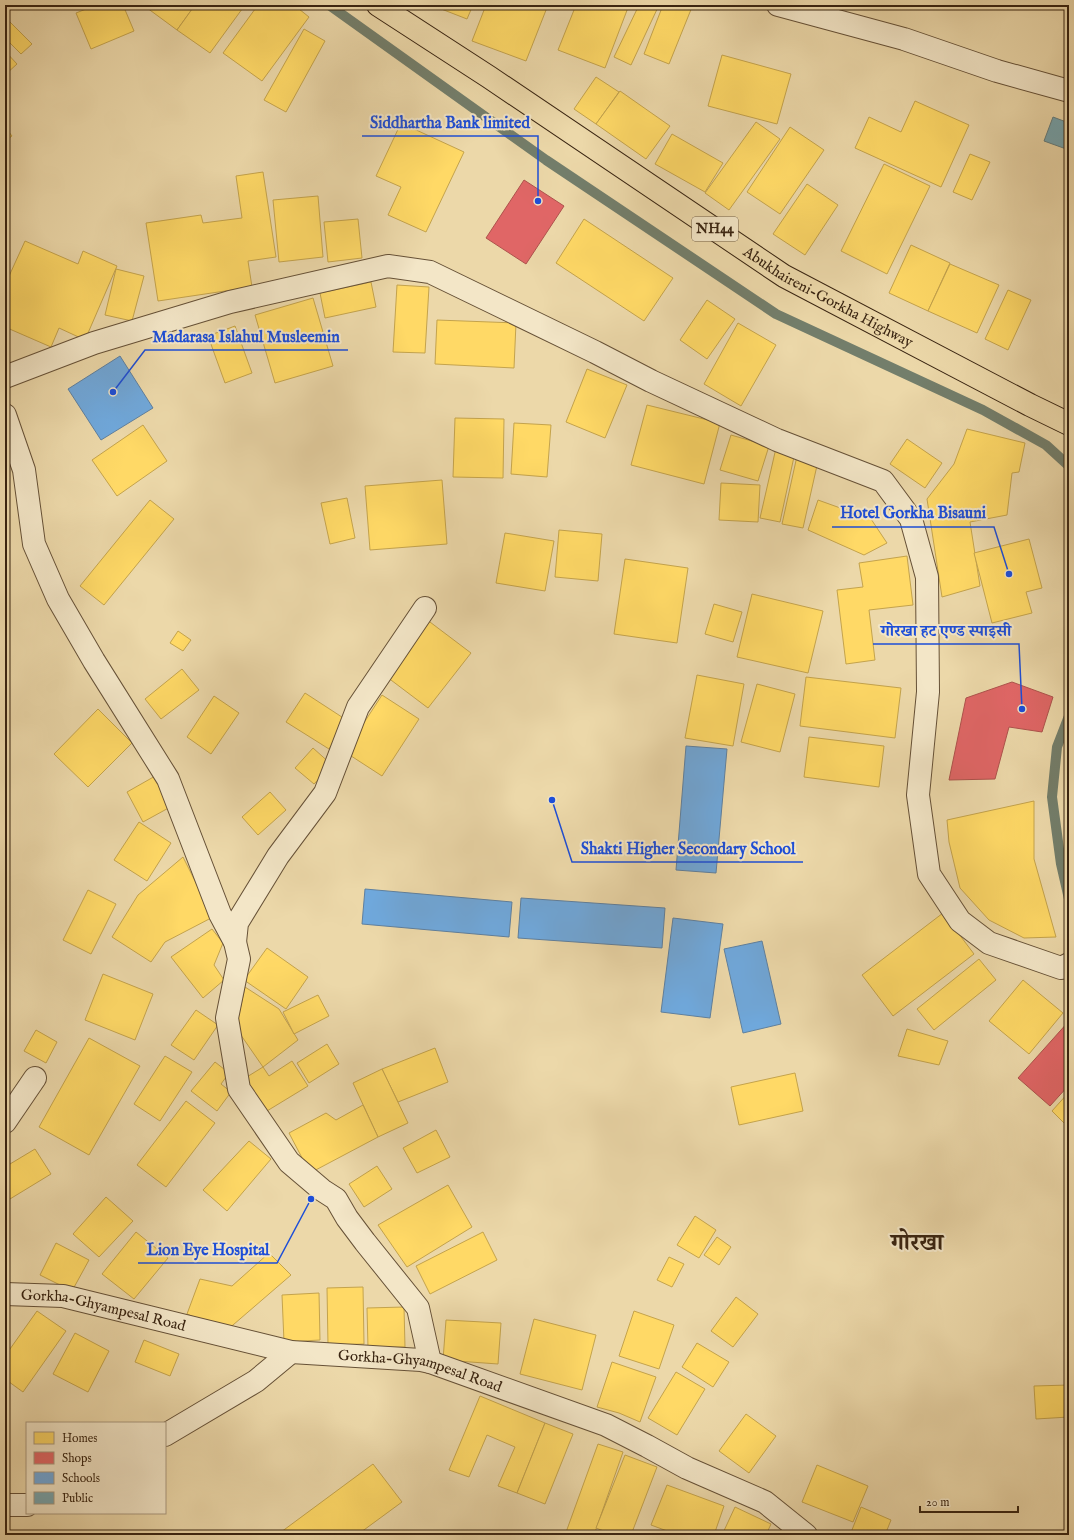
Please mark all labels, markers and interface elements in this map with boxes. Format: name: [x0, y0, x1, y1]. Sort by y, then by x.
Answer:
callout: Siddhartha Bank limited: [362, 108, 538, 136]
text: Siddhartha Bank limited: [370, 114, 530, 134]
road number: NH44: [692, 217, 738, 241]
street label: Abukhaireni-Gorkha Highway: [739, 241, 917, 352]
callout: Madarasa Islahul Musleemin: [145, 322, 348, 350]
text: Madarasa Islahul Musleemin: [152, 328, 340, 348]
callout: Hotel Gorkha Bisauni: [832, 499, 994, 527]
text: Hotel Gorkha Bisauni: [840, 504, 987, 524]
callout: गोरखा हट एण्ड स्पाइसी: [873, 616, 1019, 644]
text: गोरखा हट एण्ड स्पाइसी: [880, 622, 1013, 642]
callout: Shakti Higher Secondary School: [572, 834, 803, 862]
text: Shakti Higher Secondary School: [581, 840, 796, 860]
district label: गोरखा: [889, 1228, 945, 1258]
callout: Lion Eye Hospital: [138, 1235, 277, 1263]
text: Lion Eye Hospital: [147, 1241, 270, 1261]
street label: Gorkha-Ghyampesal Road: [21, 1285, 189, 1336]
street label: Gorkha-Ghyampesal Road: [337, 1345, 505, 1397]
legend: [26, 1422, 166, 1514]
text: Homes: [62, 1431, 98, 1446]
text: Shops: [62, 1451, 92, 1467]
text: Schools: [62, 1471, 100, 1486]
scale bar: [920, 1488, 1018, 1514]
text: Public: [62, 1491, 93, 1506]
text: 20 m: [926, 1495, 949, 1510]

